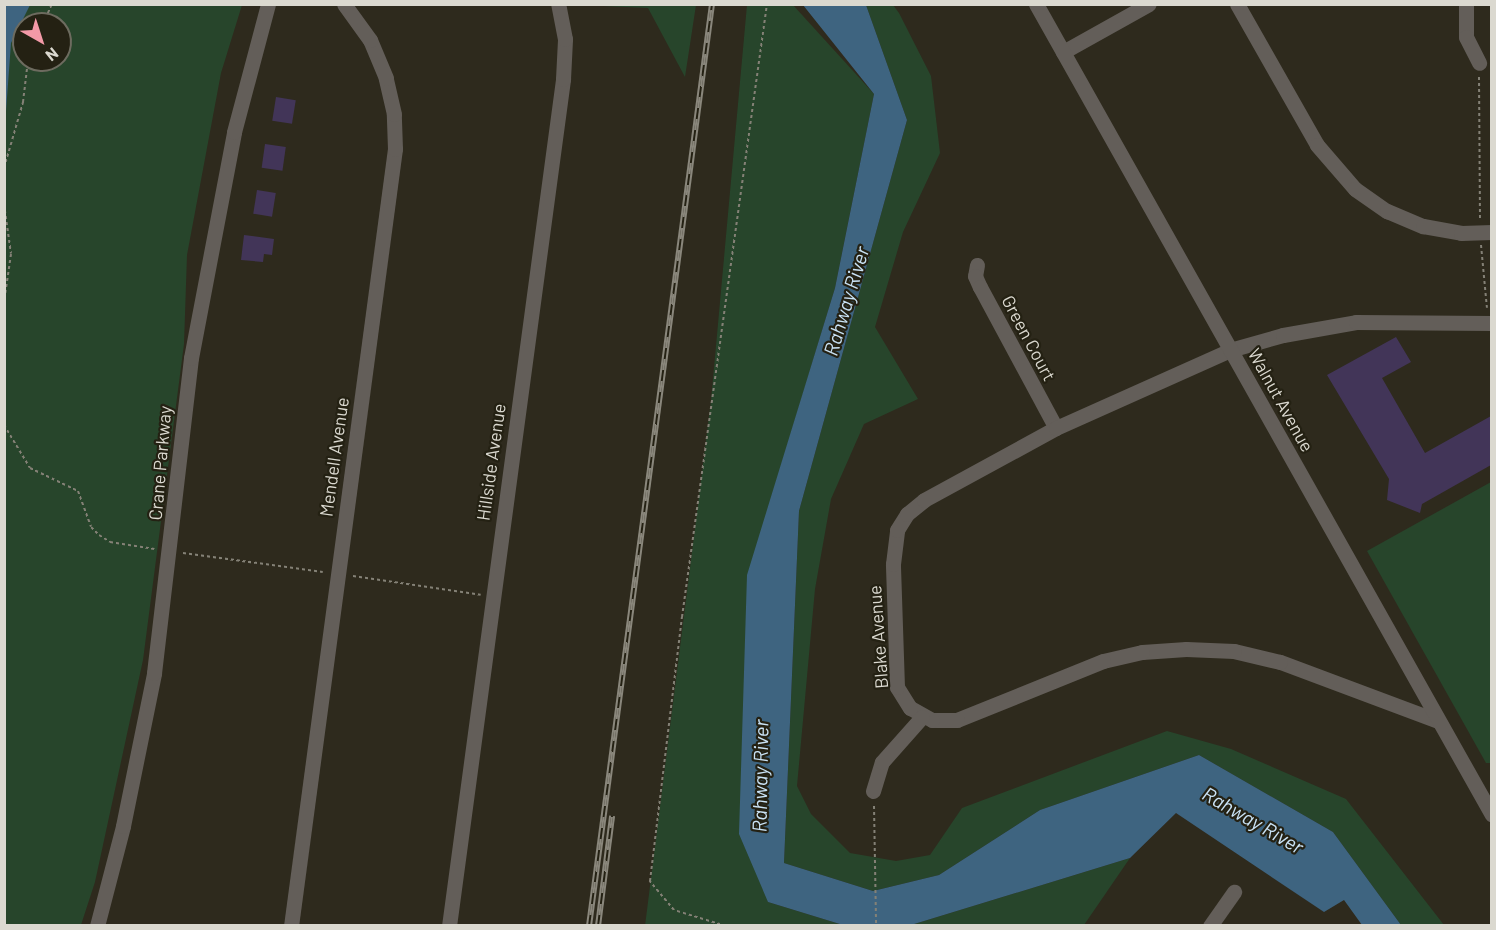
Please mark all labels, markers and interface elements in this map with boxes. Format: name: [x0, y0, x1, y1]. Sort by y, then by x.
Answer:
north arrow: [12, 12, 72, 72]
text: N: [42, 44, 63, 66]
water label: Rahway River: [818, 244, 874, 358]
street label: Green Court: [997, 292, 1061, 384]
street label: Walnut Avenue: [1244, 344, 1318, 456]
street label: Mendell Avenue: [315, 396, 353, 518]
street label: Hillside Avenue: [472, 402, 510, 522]
street label: Crane Parkway: [144, 405, 176, 521]
street label: Blake Avenue: [864, 585, 892, 689]
water label: Rahway River: [747, 719, 773, 833]
water label: Rahway River: [1198, 781, 1308, 859]

